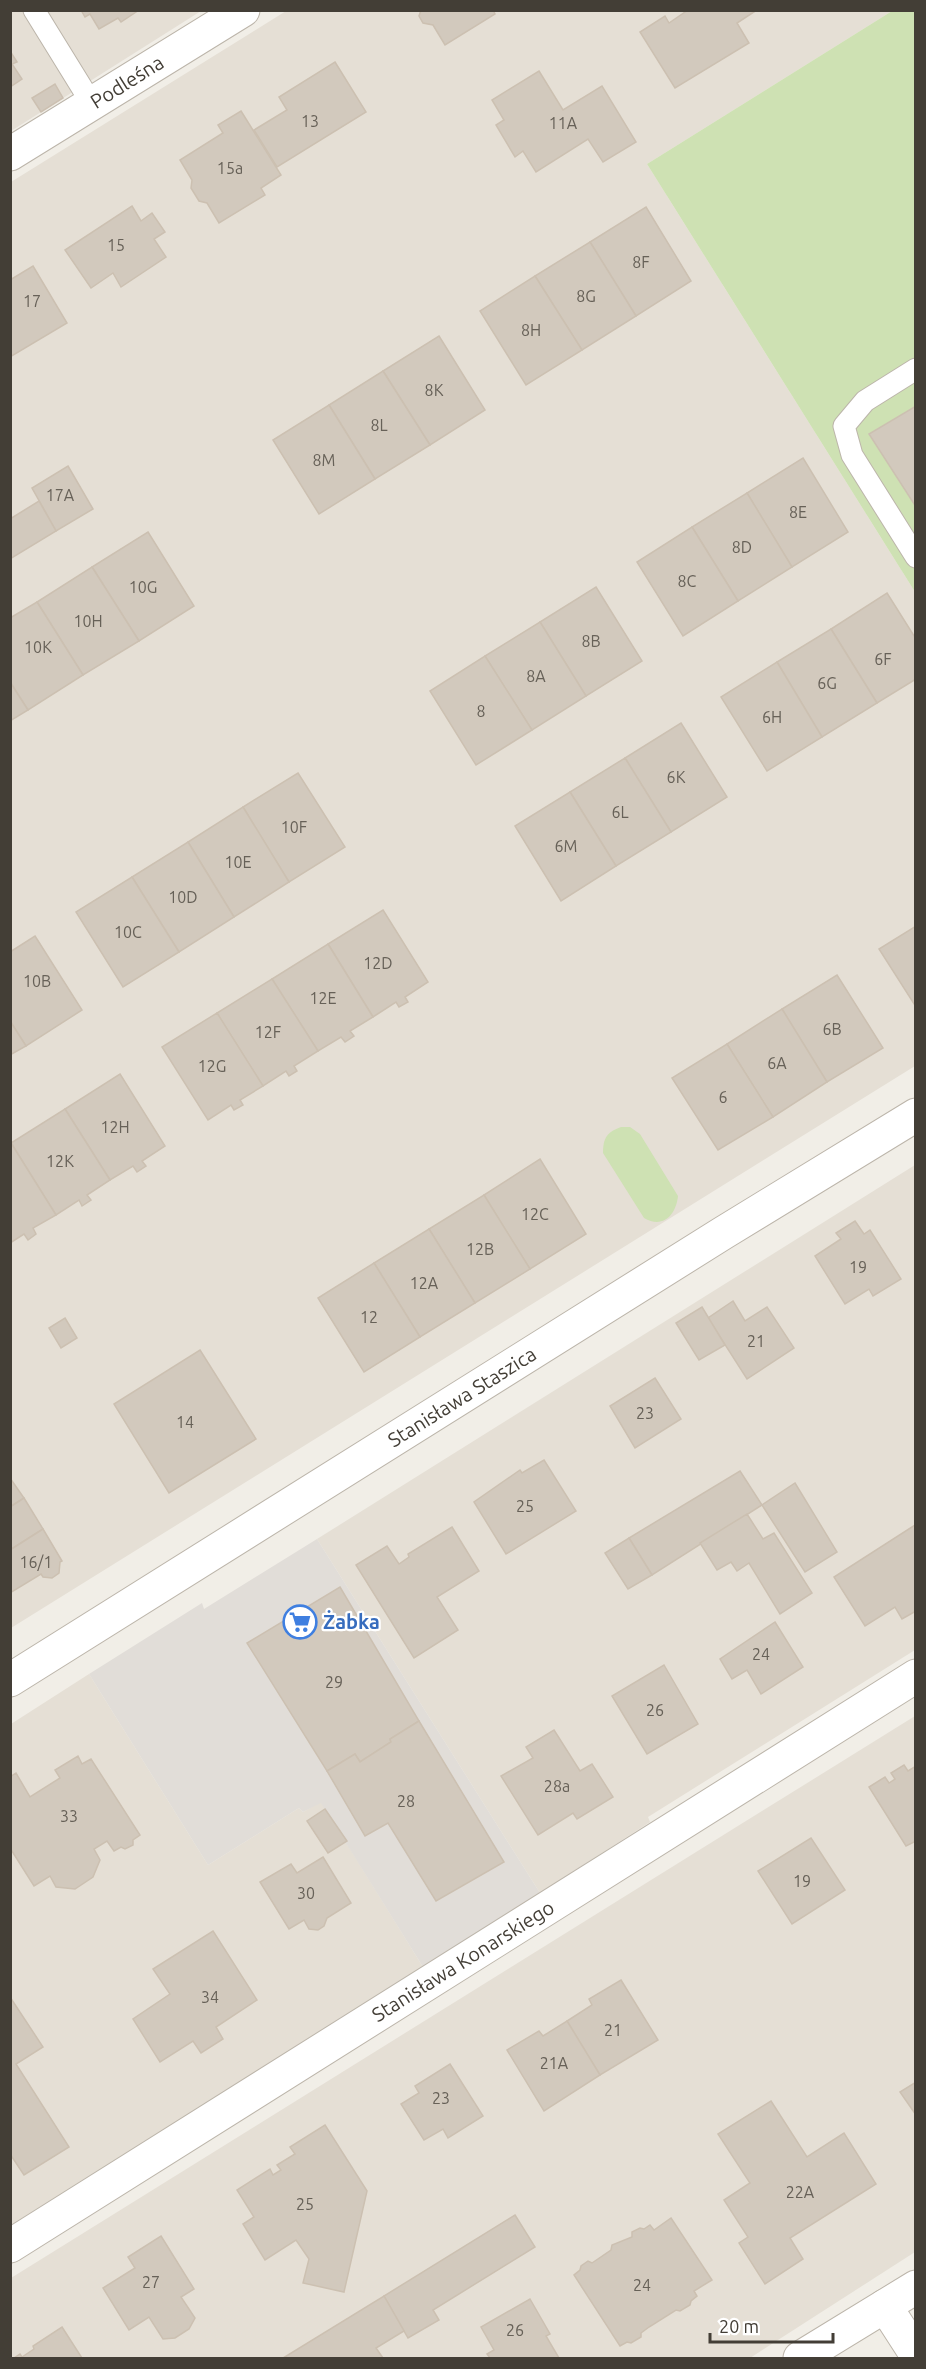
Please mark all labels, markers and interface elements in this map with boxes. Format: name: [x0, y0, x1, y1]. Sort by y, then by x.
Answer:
street label: Podleśna: [86, 50, 168, 113]
house number: 13: [301, 112, 319, 130]
house number: 11A: [549, 114, 578, 132]
house number: 15a: [217, 159, 243, 177]
house number: 15: [107, 236, 125, 254]
house number: 8F: [632, 253, 650, 271]
house number: 8G: [576, 287, 596, 305]
house number: 17: [23, 292, 41, 310]
house number: 8H: [521, 321, 541, 339]
house number: 8K: [425, 381, 444, 399]
house number: 8L: [370, 416, 388, 434]
house number: 8M: [313, 451, 335, 469]
house number: 17A: [46, 486, 75, 504]
house number: 8E: [789, 503, 807, 521]
house number: 8D: [732, 538, 752, 556]
house number: 8C: [678, 572, 697, 590]
house number: 10G: [129, 578, 157, 596]
house number: 10H: [73, 612, 103, 630]
house number: 8B: [581, 632, 601, 650]
house number: 10K: [24, 638, 52, 656]
house number: 6F: [874, 650, 892, 668]
house number: 8A: [526, 667, 546, 685]
house number: 6G: [817, 674, 837, 692]
house number: 8: [476, 702, 486, 720]
house number: 6H: [762, 708, 782, 726]
house number: 6K: [667, 768, 686, 786]
house number: 6L: [611, 803, 629, 821]
house number: 10F: [281, 818, 307, 836]
house number: 6M: [555, 837, 577, 855]
house number: 10E: [224, 853, 252, 871]
house number: 10D: [168, 888, 198, 906]
house number: 10C: [114, 923, 142, 941]
house number: 12D: [363, 954, 393, 972]
house number: 10B: [23, 972, 51, 990]
house number: 12E: [309, 989, 337, 1007]
house number: 6B: [822, 1020, 842, 1038]
house number: 12F: [255, 1023, 281, 1041]
house number: 6A: [767, 1054, 787, 1072]
house number: 12G: [198, 1057, 226, 1075]
house number: 6: [718, 1088, 728, 1106]
house number: 12H: [100, 1118, 130, 1136]
house number: 12K: [46, 1152, 74, 1170]
house number: 12C: [521, 1205, 549, 1223]
house number: 12B: [466, 1240, 494, 1258]
house number: 19: [849, 1258, 867, 1276]
house number: 12A: [410, 1274, 439, 1292]
house number: 12: [360, 1308, 378, 1326]
house number: 21: [747, 1332, 765, 1350]
street label: Stanisława Staszica: [383, 1342, 540, 1451]
house number: 23: [636, 1404, 654, 1422]
house number: 14: [176, 1413, 194, 1431]
house number: 25: [516, 1497, 534, 1515]
house number: 16/1: [20, 1553, 52, 1571]
supermarket icon: Żabka: [282, 1604, 318, 1640]
place label: Żabka: [323, 1610, 380, 1633]
house number: 24: [752, 1645, 770, 1663]
house number: 29: [325, 1673, 343, 1691]
house number: 26: [646, 1701, 664, 1719]
house number: 28a: [544, 1777, 570, 1795]
house number: 28: [397, 1792, 415, 1810]
house number: 33: [60, 1807, 78, 1825]
house number: 19: [793, 1872, 811, 1890]
house number: 30: [297, 1884, 315, 1902]
street label: Stanisława Konarskiego: [367, 1895, 558, 2026]
house number: 34: [201, 1988, 219, 2006]
house number: 21: [604, 2021, 622, 2039]
house number: 21A: [540, 2054, 569, 2072]
house number: 23: [432, 2089, 450, 2107]
house number: 22A: [786, 2183, 815, 2201]
house number: 25: [296, 2195, 314, 2213]
house number: 27: [142, 2273, 160, 2291]
house number: 24: [633, 2276, 651, 2294]
scale bar: [710, 2306, 833, 2344]
text: 20 m: [719, 2316, 759, 2336]
house number: 26: [506, 2321, 524, 2339]

